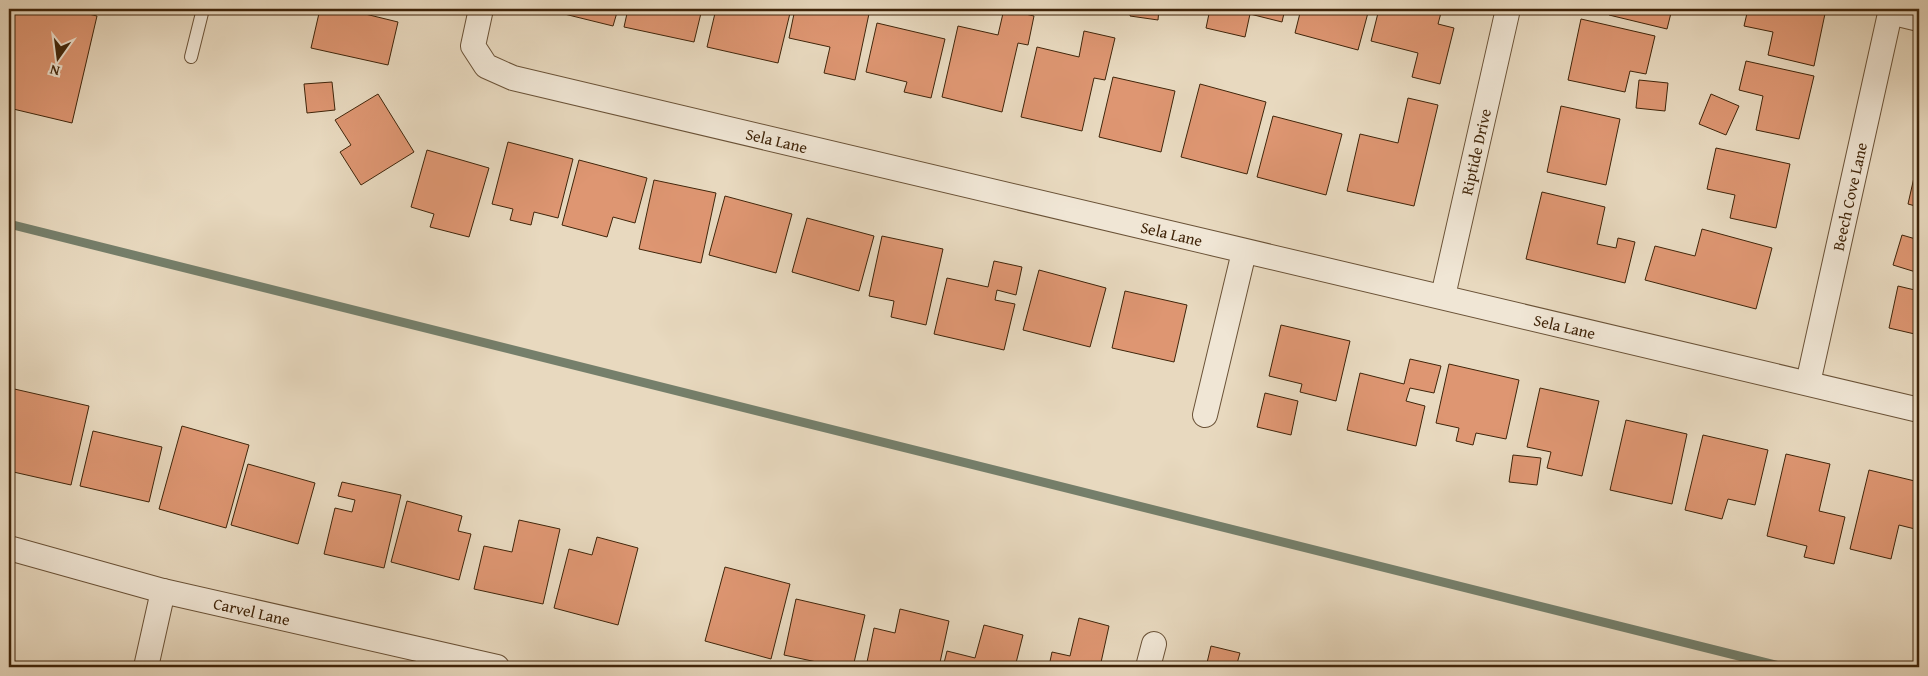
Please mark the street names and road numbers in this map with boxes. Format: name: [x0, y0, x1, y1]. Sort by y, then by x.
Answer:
street label: Riptide Drive: [1454, 106, 1497, 197]
street label: Sela Lane: [743, 121, 810, 159]
street label: Beech Cove Lane: [1826, 140, 1873, 253]
street label: Sela Lane: [1138, 215, 1205, 252]
street label: Sela Lane: [1531, 307, 1598, 345]
street label: Carvel Lane: [211, 591, 292, 632]

